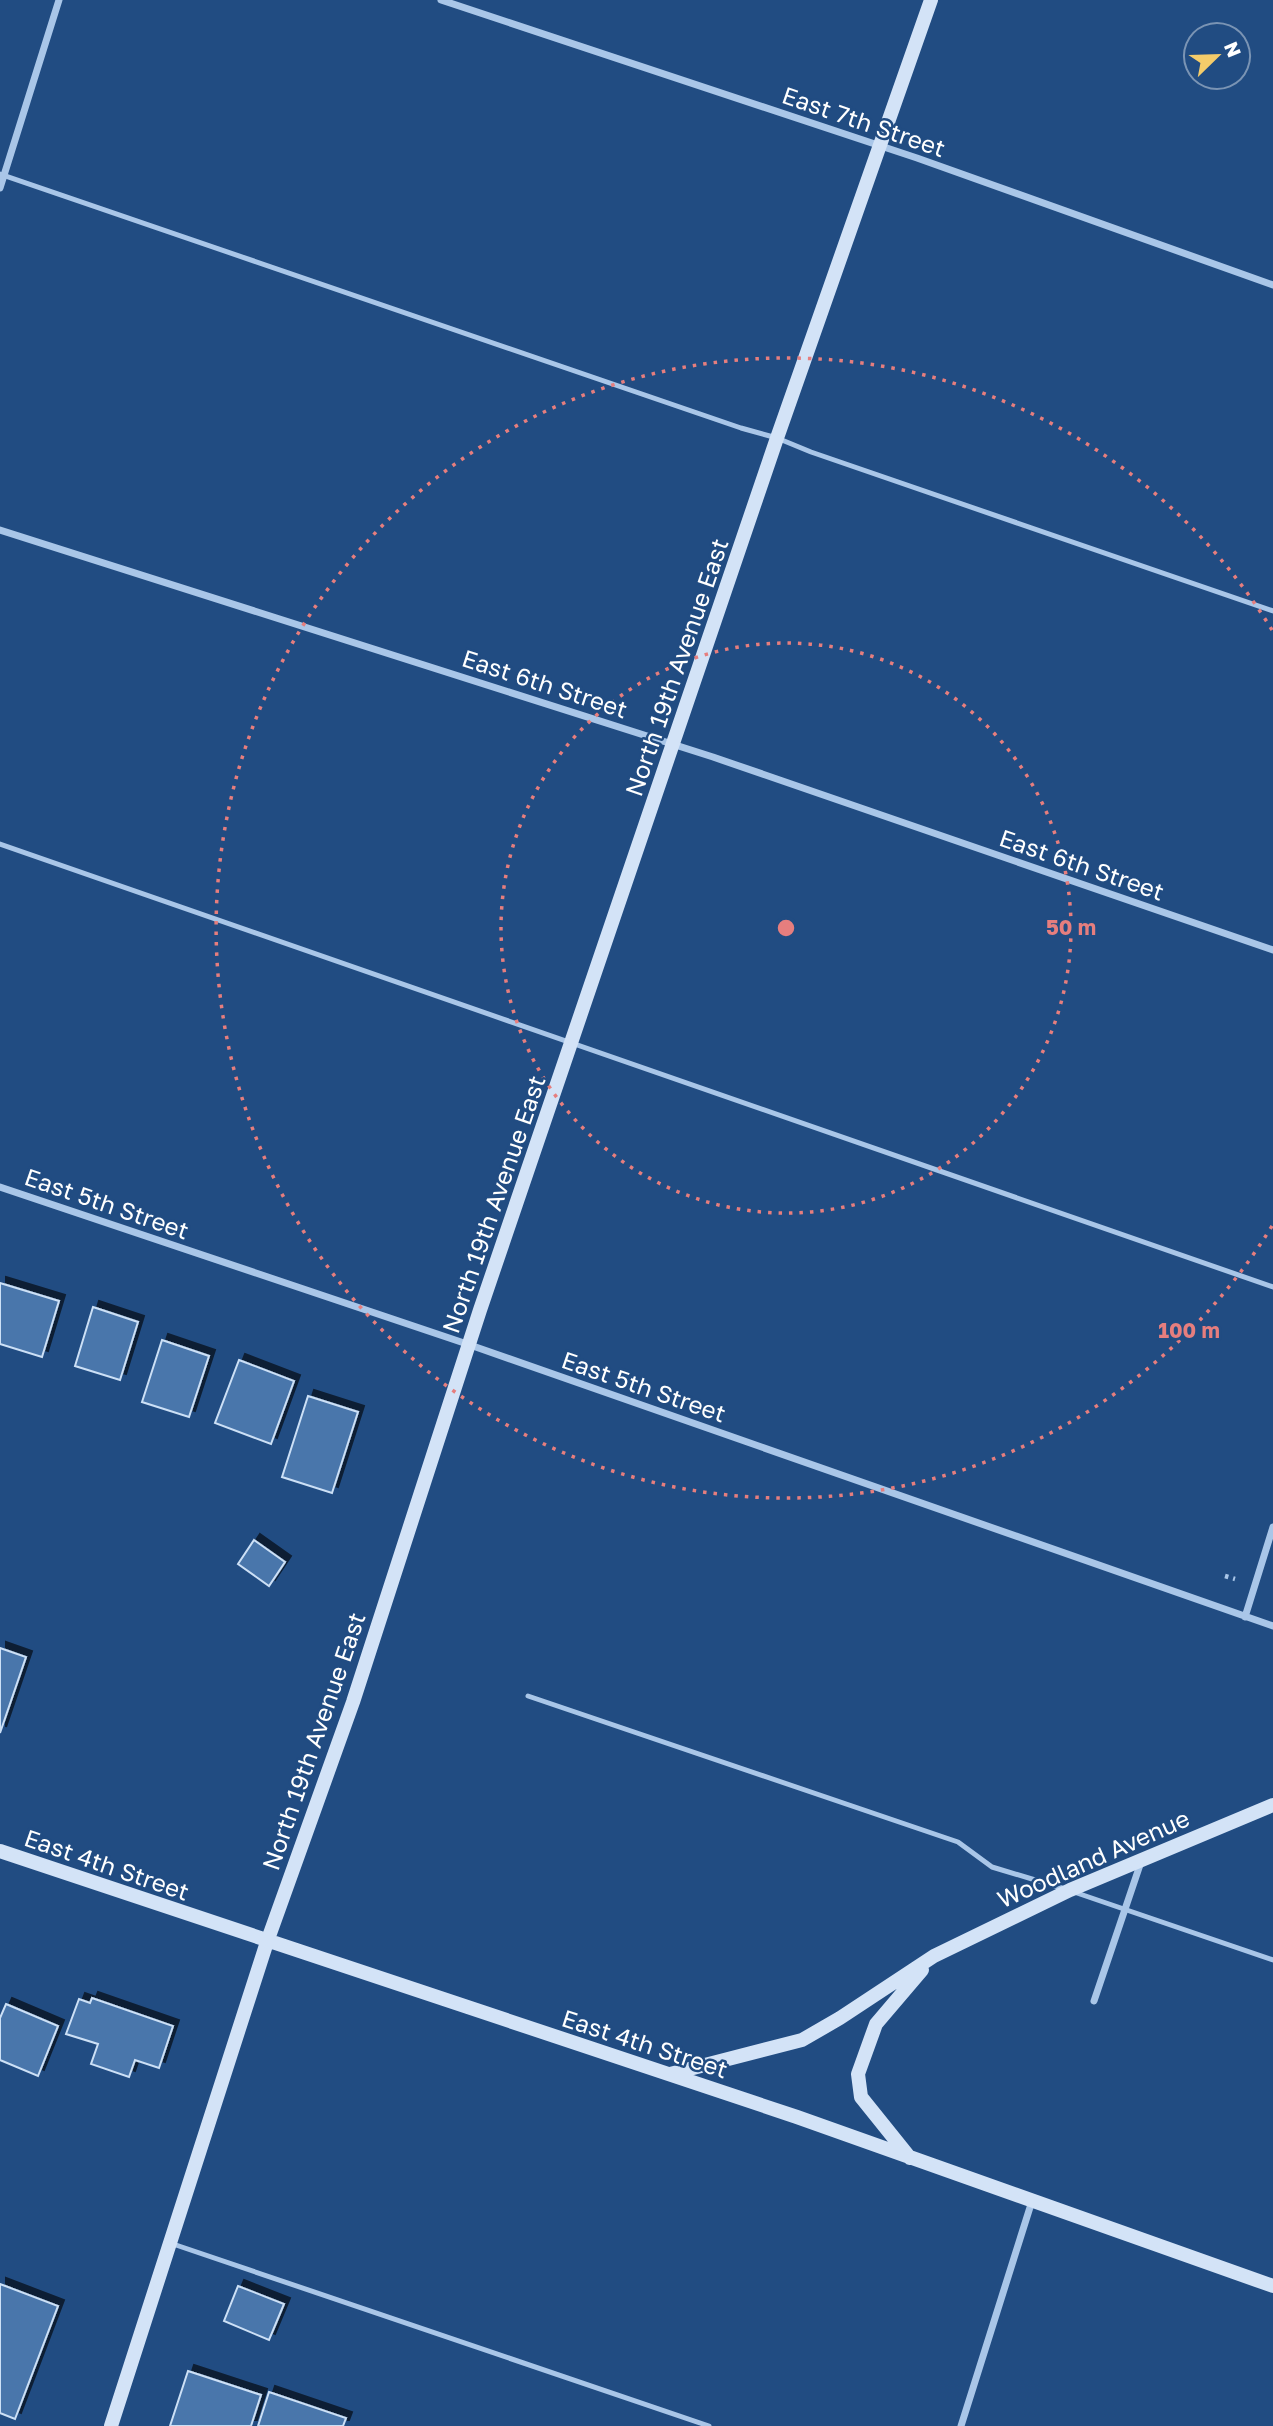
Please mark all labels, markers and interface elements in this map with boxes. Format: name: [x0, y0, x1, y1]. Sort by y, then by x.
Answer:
north arrow: [1182, 21, 1252, 91]
text: N: [1220, 38, 1247, 60]
street label: East 7th Street: [779, 80, 949, 162]
street label: North 19th Avenue East: [618, 534, 734, 800]
street label: East 6th Street: [459, 643, 631, 723]
street label: East 6th Street: [996, 822, 1168, 906]
text: 50 m: [1046, 914, 1096, 940]
centre of rings: [774, 916, 798, 940]
street label: North 19th Avenue East: [435, 1071, 551, 1337]
street label: East 5th Street: [21, 1161, 193, 1245]
text: 100 m: [1158, 1317, 1220, 1343]
street label: East 5th Street: [558, 1344, 730, 1428]
street label: North 19th Avenue East: [255, 1608, 371, 1874]
street label: Woodland Avenue: [992, 1803, 1194, 1913]
street label: East 4th Street: [21, 1822, 193, 1906]
street label: East 4th Street: [559, 2003, 731, 2083]

